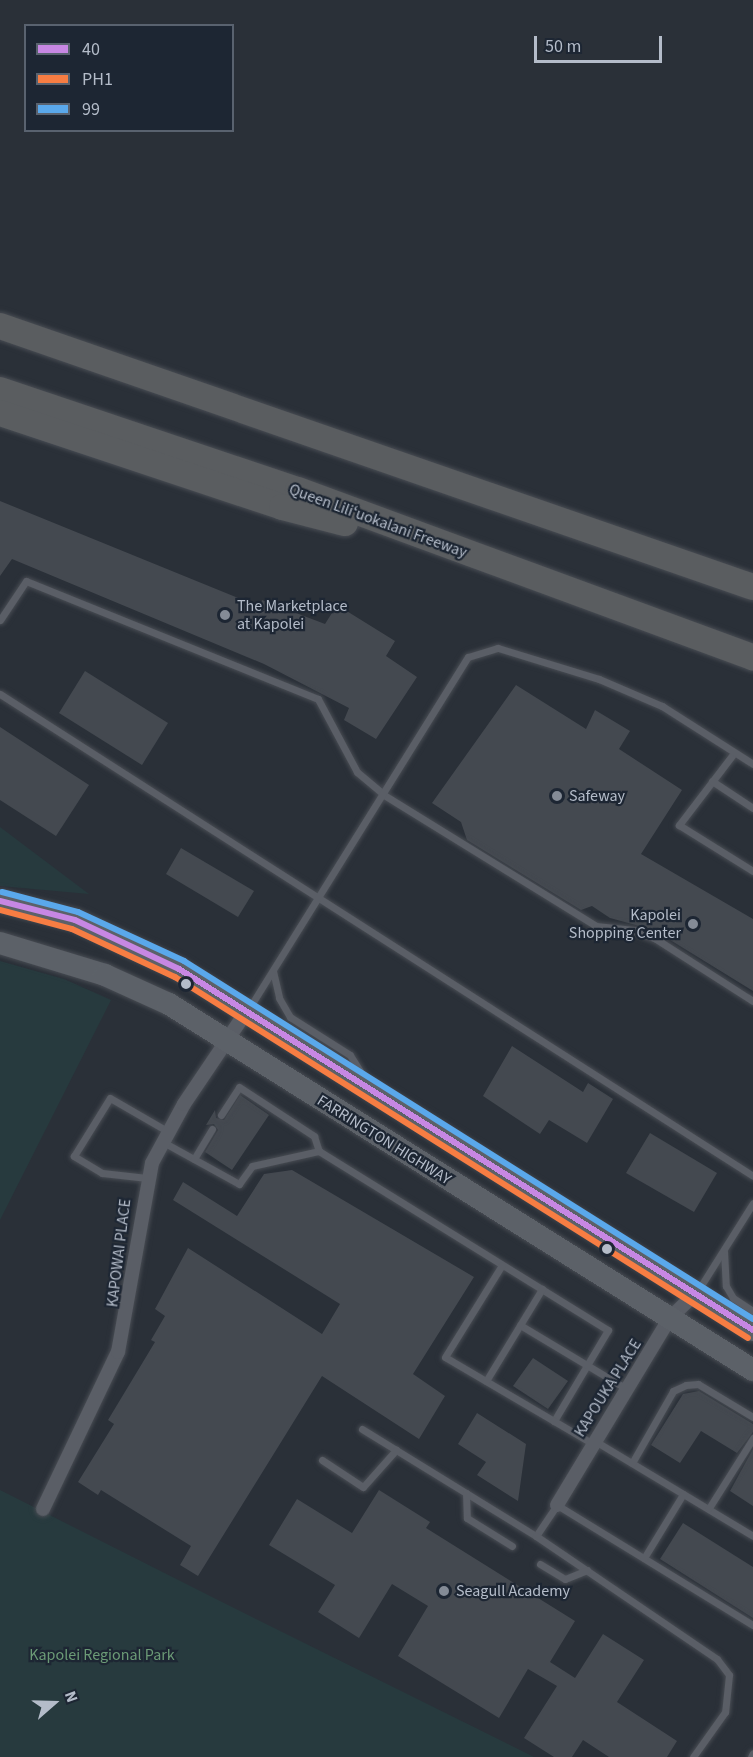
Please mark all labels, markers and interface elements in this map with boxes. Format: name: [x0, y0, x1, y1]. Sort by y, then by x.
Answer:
legend: [24, 24, 234, 132]
scale bar: [537, 24, 664, 62]
text: 50 m: [545, 34, 581, 59]
text: 40: [82, 37, 100, 62]
text: PH1: [82, 67, 113, 92]
text: 99: [82, 97, 100, 122]
street label: Queen Liliʻuokalani Freeway: [286, 480, 470, 562]
place label: The Marketplace at Kapolei: [237, 596, 347, 634]
marker: The Marketplace at Kapolei: [218, 608, 232, 622]
place label: Safeway: [569, 786, 625, 806]
marker: Safeway: [550, 789, 564, 803]
place label: Kapolei Shopping Center: [569, 905, 681, 943]
marker: Kapolei Shopping Center: [686, 917, 700, 931]
unlabelled marker: [180, 978, 192, 990]
street label: FARRINGTON HIGHWAY: [313, 1091, 455, 1189]
street label: KAPOWAI PLACE: [103, 1198, 135, 1308]
unlabelled marker: [601, 1243, 613, 1255]
street label: KAPOUKA PLACE: [570, 1336, 646, 1440]
place label: Seagull Academy: [456, 1581, 570, 1601]
marker: Seagull Academy: [437, 1584, 451, 1598]
park label: Kapolei Regional Park: [29, 1645, 175, 1665]
north arrow: [24, 1673, 84, 1733]
text: N: [59, 1688, 83, 1706]

